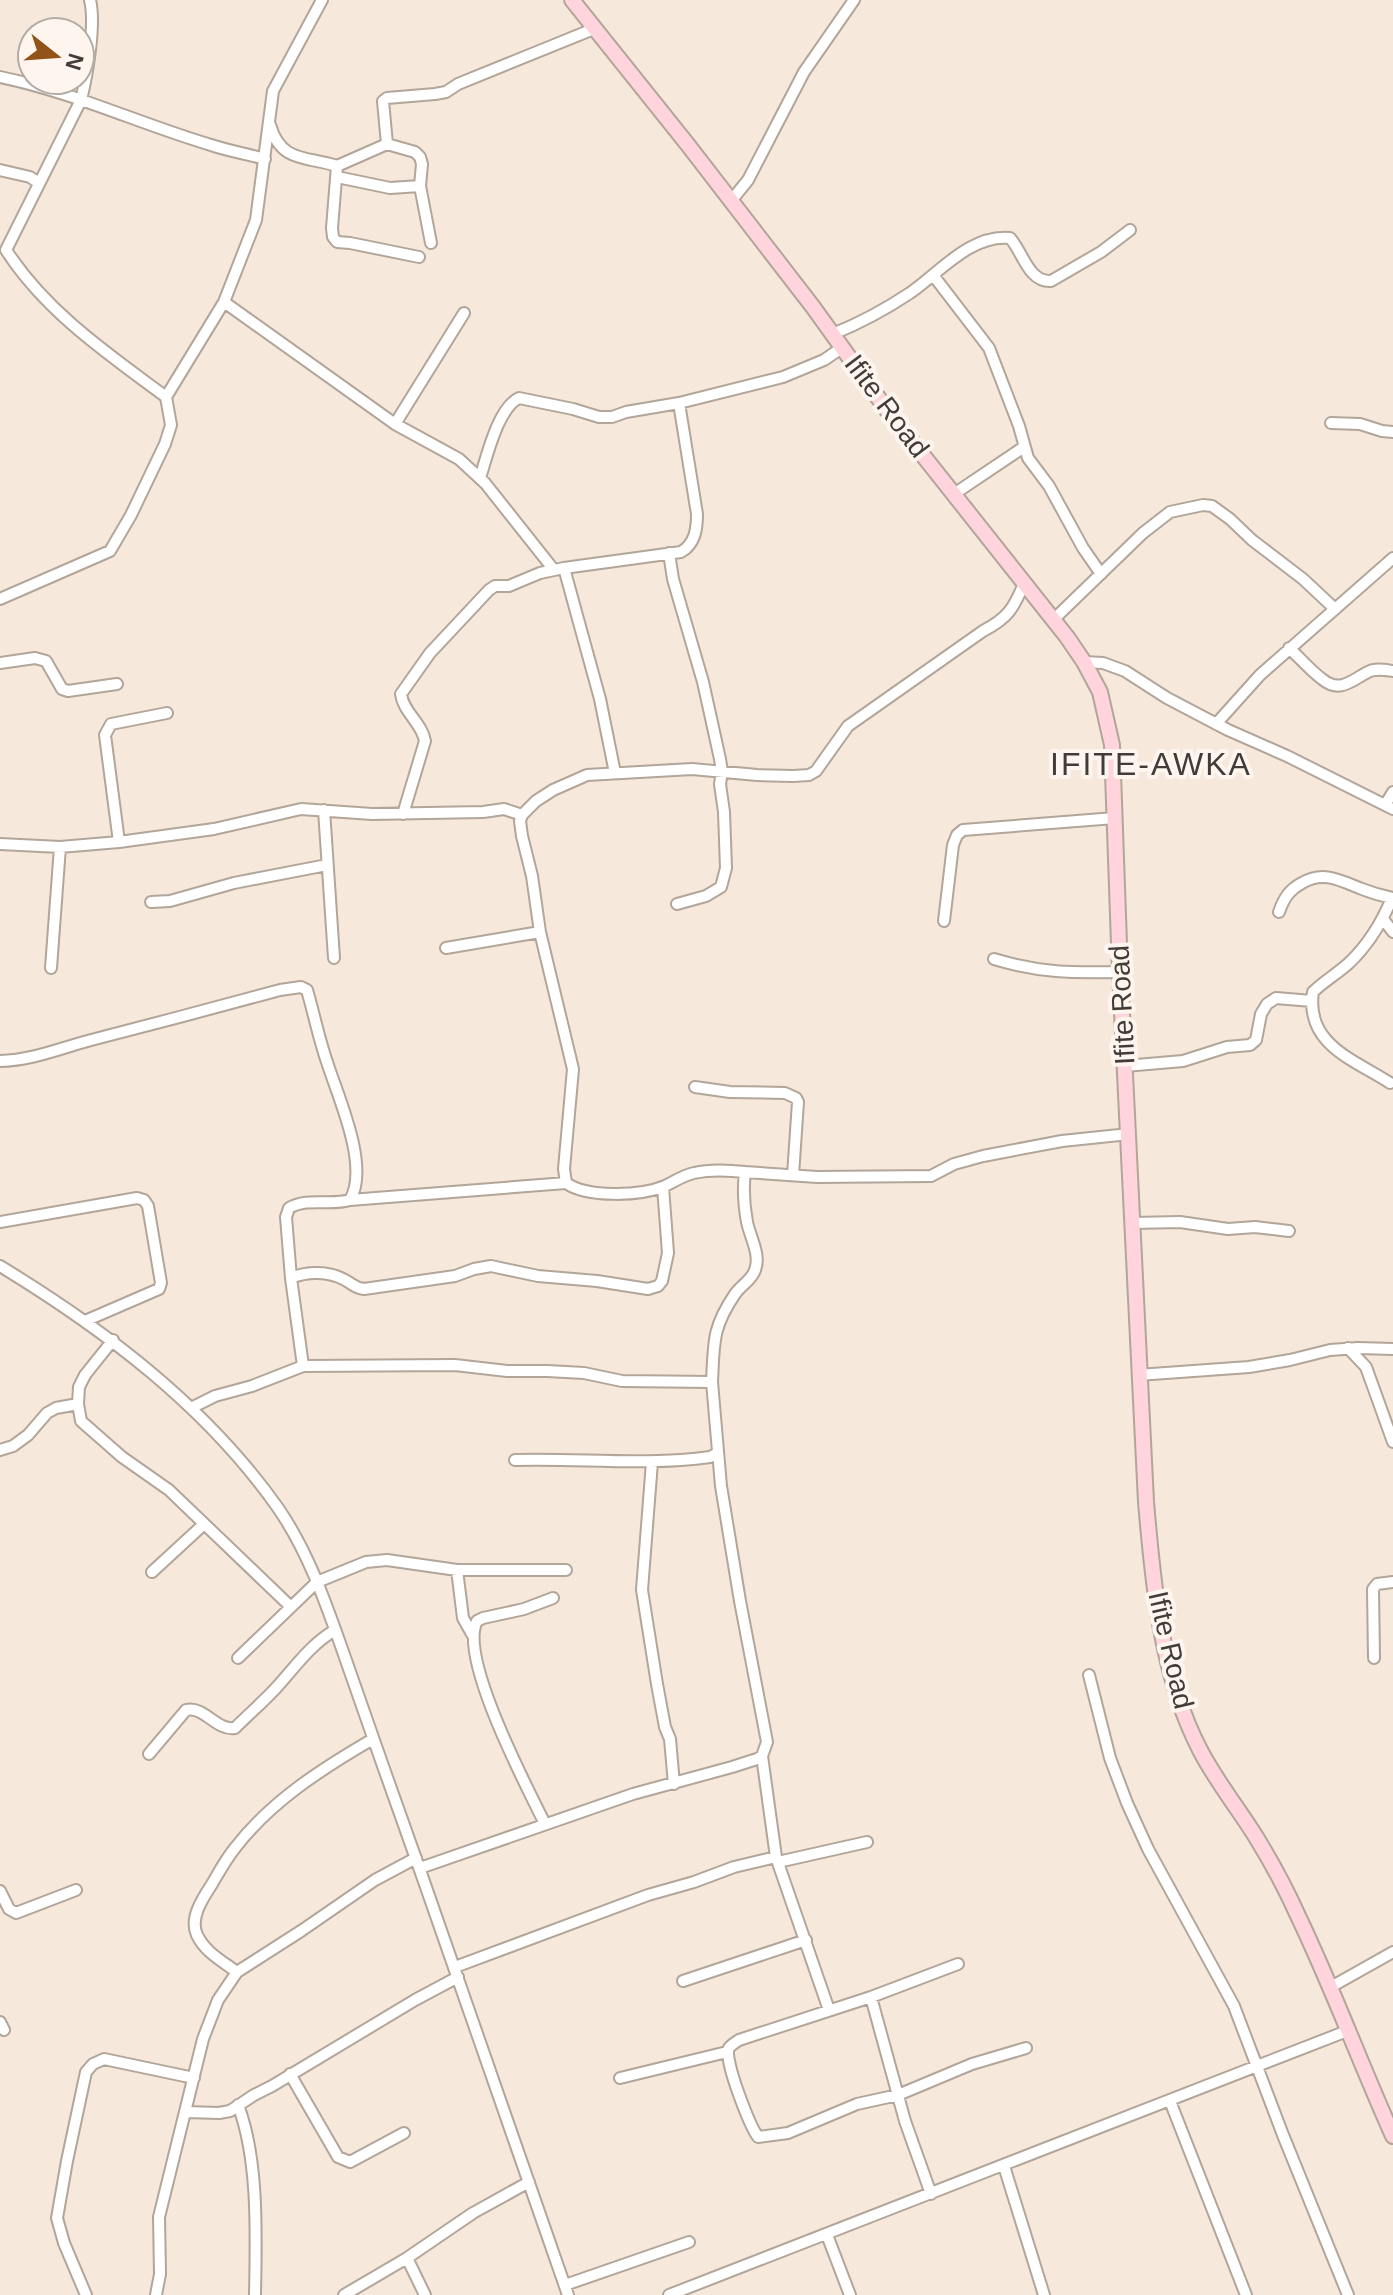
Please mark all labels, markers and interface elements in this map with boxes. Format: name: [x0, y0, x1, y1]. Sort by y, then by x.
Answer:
north arrow: [16, 16, 96, 96]
text: N: [60, 50, 89, 73]
street label: Ifite Road: [839, 349, 935, 463]
district label: IFITE-AWKA: [1050, 746, 1252, 782]
street label: Ifite Road: [1103, 944, 1141, 1066]
street label: Ifite Road: [1142, 1588, 1200, 1712]

